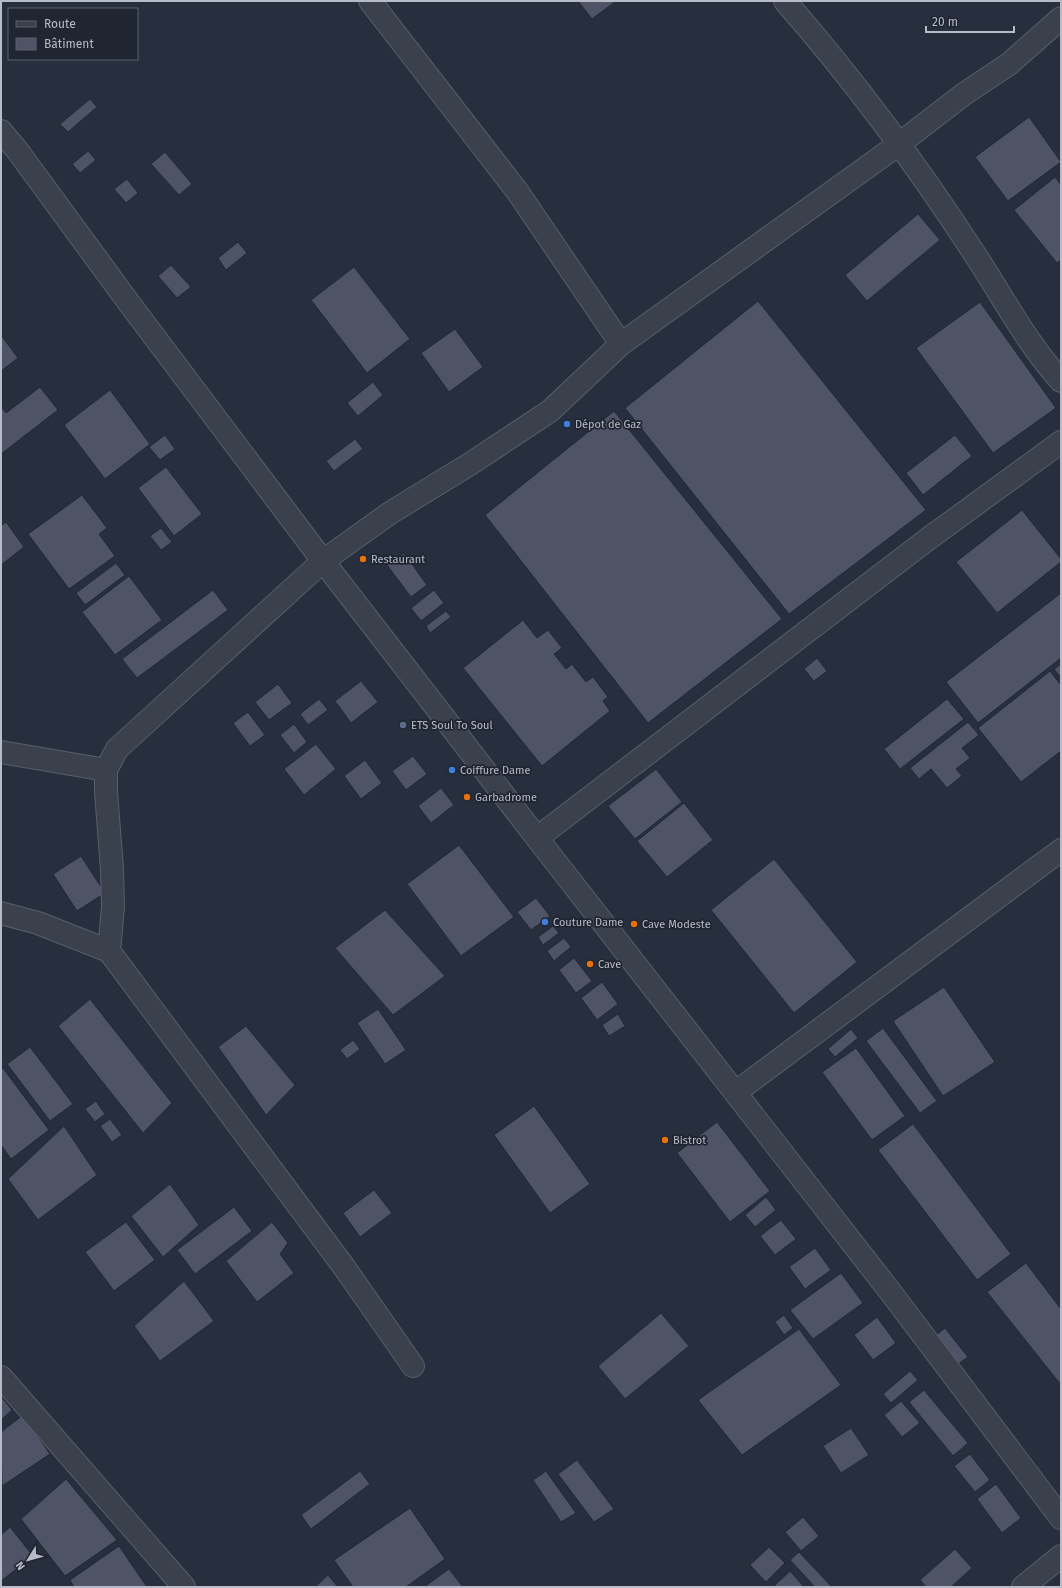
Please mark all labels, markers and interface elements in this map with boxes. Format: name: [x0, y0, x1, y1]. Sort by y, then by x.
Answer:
legend: [8, 8, 138, 60]
scale bar: [926, 8, 1014, 34]
text: 20 m: [932, 15, 958, 29]
text: Route: [44, 17, 76, 31]
text: Bâtiment: [44, 37, 94, 51]
place label: Dépot de Gaz: [575, 418, 641, 431]
marker: Dépot de Gaz: [562, 419, 572, 429]
place label: Restaurant: [371, 553, 425, 566]
marker: Restaurant: [358, 554, 368, 564]
place label: ETS Soul To Soul: [411, 719, 493, 732]
marker: ETS Soul To Soul: [398, 720, 408, 730]
place label: Coiffure Dame: [460, 764, 530, 777]
marker: Coiffure Dame: [447, 765, 457, 775]
place label: Garbadrome: [475, 791, 537, 804]
marker: Garbadrome: [462, 792, 472, 802]
place label: Couture Dame: [553, 916, 623, 929]
marker: Couture Dame: [540, 917, 550, 927]
place label: Cave Modeste: [642, 918, 711, 931]
marker: Cave Modeste: [629, 919, 639, 929]
place label: Cave: [598, 958, 621, 971]
marker: Cave: [585, 959, 595, 969]
place label: Bistrot: [673, 1134, 706, 1147]
marker: Bistrot: [660, 1135, 670, 1145]
north arrow: [8, 1540, 48, 1580]
text: N: [13, 1559, 28, 1573]

